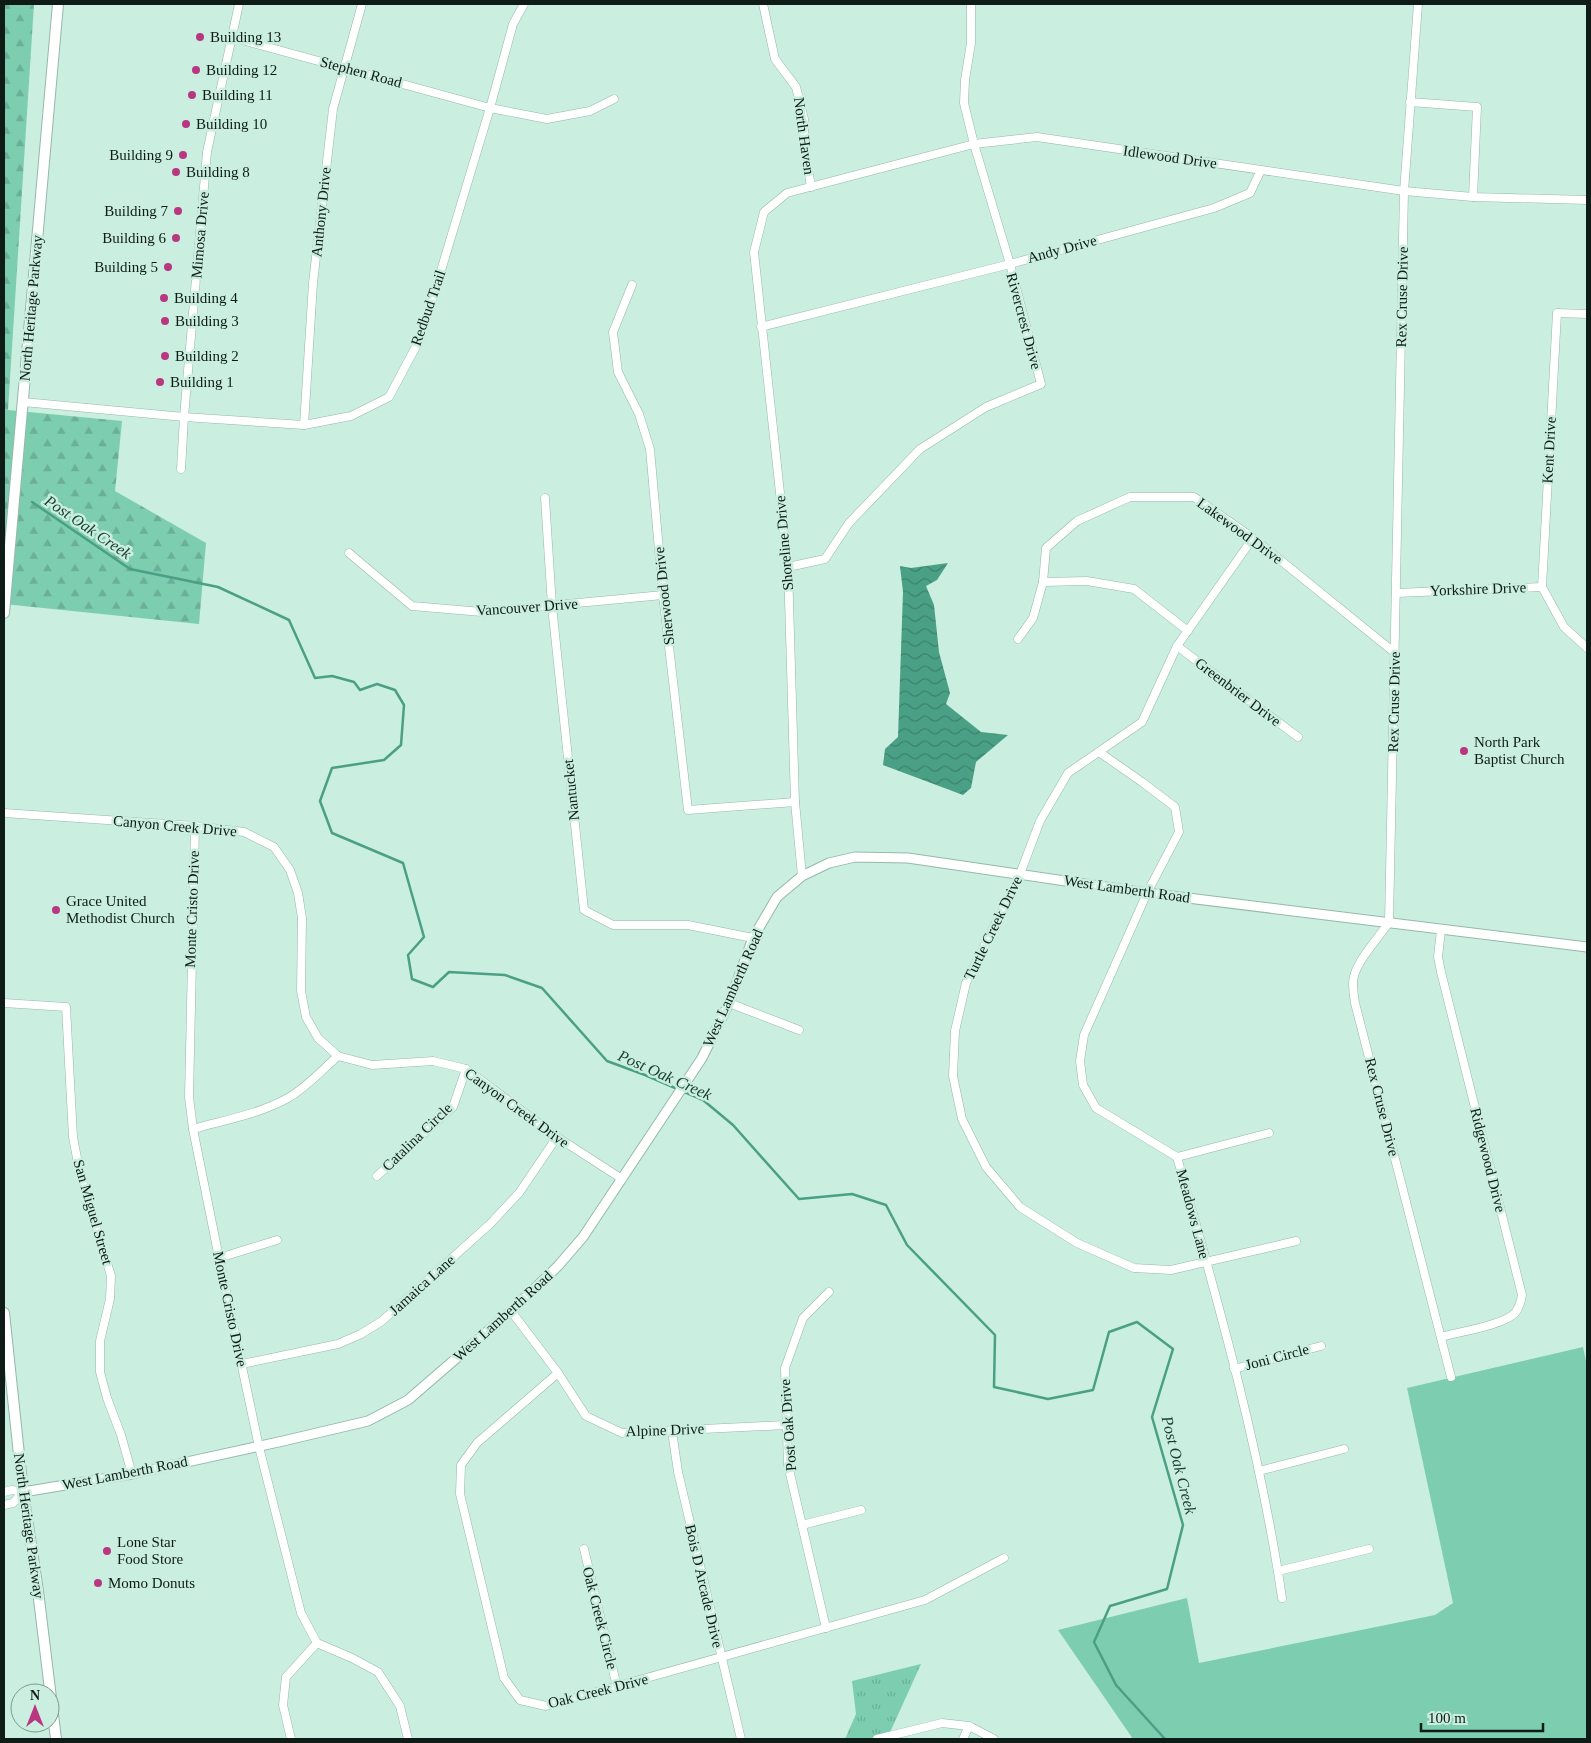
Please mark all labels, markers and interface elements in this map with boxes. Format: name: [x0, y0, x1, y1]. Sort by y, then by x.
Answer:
place label: Building 13: [210, 29, 281, 45]
marker: Building 13: [194, 31, 206, 43]
street label: Stephen Road: [318, 53, 404, 91]
place label: Building 12: [206, 62, 277, 78]
marker: Building 12: [190, 64, 202, 76]
place label: Building 11: [202, 87, 273, 103]
marker: Building 11: [186, 89, 198, 101]
street label: North Haven: [791, 96, 817, 176]
place label: Building 10: [196, 116, 267, 132]
marker: Building 10: [180, 118, 192, 130]
street label: Idlewood Drive: [1122, 142, 1218, 172]
place label: Building 9: [109, 147, 173, 163]
marker: Building 9: [177, 149, 189, 161]
place label: Building 8: [186, 164, 250, 180]
marker: Building 8: [170, 166, 182, 178]
street label: Anthony Drive: [308, 166, 334, 258]
street label: Mimosa Drive: [188, 191, 212, 279]
place label: Building 7: [104, 203, 168, 219]
marker: Building 7: [172, 205, 184, 217]
place label: Building 6: [102, 230, 166, 246]
marker: Building 6: [170, 232, 182, 244]
street label: Andy Drive: [1026, 232, 1099, 266]
street label: North Heritage Parkway: [17, 234, 45, 382]
street label: Rex Cruse Drive: [1393, 246, 1411, 348]
place label: Building 5: [94, 259, 158, 275]
marker: Building 5: [162, 261, 174, 273]
street label: Redbud Trail: [408, 268, 448, 348]
street label: Rivercrest Drive: [1003, 271, 1045, 371]
place label: Building 4: [174, 290, 238, 306]
marker: Building 4: [158, 292, 170, 304]
place label: Building 3: [175, 313, 239, 329]
marker: Building 3: [159, 315, 171, 327]
place label: Building 2: [175, 348, 239, 364]
marker: Building 2: [159, 350, 171, 362]
place label: Building 1: [170, 374, 234, 390]
marker: Building 1: [154, 376, 166, 388]
street label: Kent Drive: [1539, 416, 1559, 484]
water label: Post Oak Creek: [41, 491, 135, 563]
street label: Shoreline Drive: [772, 494, 796, 591]
street label: Lakewood Drive: [1194, 495, 1286, 567]
street label: Sherwood Drive: [651, 546, 677, 646]
street label: Yorkshire Drive: [1430, 579, 1527, 599]
street label: Vancouver Drive: [476, 595, 579, 619]
street label: Rex Cruse Drive: [1385, 651, 1403, 753]
street label: Greenbrier Drive: [1192, 655, 1284, 730]
place label: North Park Baptist Church: [1474, 734, 1565, 767]
marker: North Park Baptist Church: [1458, 745, 1470, 757]
street label: Nantucket: [560, 758, 582, 821]
street label: Canyon Creek Drive: [112, 813, 238, 839]
street label: Monte Cristo Drive: [182, 850, 202, 968]
street label: West Lamberth Road: [1063, 872, 1192, 906]
street label: Turtle Creek Drive: [961, 873, 1025, 983]
place label: Grace United Methodist Church: [66, 893, 175, 926]
marker: Grace United Methodist Church: [50, 904, 62, 916]
street label: West Lamberth Road: [700, 926, 766, 1049]
water label: Post Oak Creek: [615, 1046, 715, 1104]
street label: Rex Cruse Drive: [1362, 1056, 1402, 1158]
street label: Canyon Creek Drive: [462, 1065, 572, 1151]
street label: Catalina Circle: [379, 1100, 455, 1174]
street label: Ridgewood Drive: [1467, 1106, 1509, 1214]
street label: San Miguel Street: [70, 1158, 116, 1267]
street label: Meadows Lane: [1173, 1167, 1213, 1261]
street label: Monte Cristo Drive: [210, 1250, 250, 1368]
street label: Jamaica Lane: [386, 1251, 458, 1318]
street label: West Lamberth Road: [450, 1267, 556, 1364]
street label: Joni Circle: [1243, 1341, 1311, 1373]
street label: Post Oak Drive: [777, 1378, 799, 1472]
water label: Post Oak Creek: [1158, 1413, 1200, 1517]
street label: Alpine Drive: [625, 1421, 705, 1439]
street label: North Heritage Parkway: [11, 1452, 47, 1600]
street label: West Lamberth Road: [61, 1453, 189, 1493]
street label: Bois D Arcade Drive: [682, 1523, 726, 1650]
place label: Lone Star Food Store: [117, 1534, 184, 1567]
marker: Lone Star Food Store: [101, 1545, 113, 1557]
street label: Oak Creek Circle: [580, 1565, 621, 1671]
place label: Momo Donuts: [108, 1575, 195, 1591]
marker: Momo Donuts: [92, 1577, 104, 1589]
street label: Oak Creek Drive: [546, 1671, 650, 1711]
north arrow: [10, 1683, 60, 1733]
text: N: [30, 1688, 40, 1703]
scale bar: [1421, 1700, 1544, 1732]
text: 100 m: [1428, 1710, 1466, 1726]

